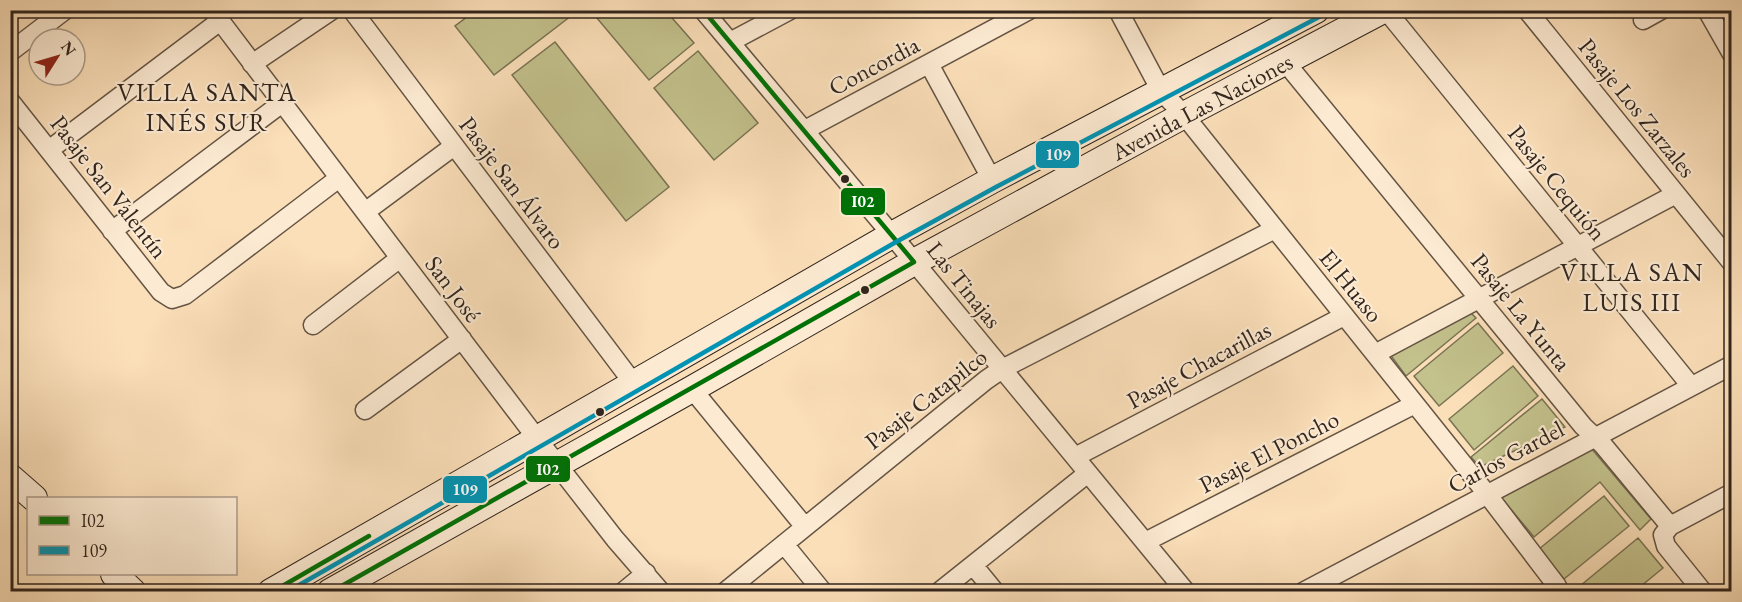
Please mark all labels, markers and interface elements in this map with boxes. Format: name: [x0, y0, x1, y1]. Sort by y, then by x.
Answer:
north arrow: [27, 27, 87, 87]
street label: Concordia: [823, 29, 925, 102]
street label: Pasaje Los Zarzales: [1572, 32, 1703, 184]
text: N: [56, 37, 81, 60]
street label: Avenida Las Naciones: [1105, 46, 1298, 168]
district label: VILLA SANTA INÉS SUR: [117, 75, 297, 139]
street label: Pasaje San Valentín: [44, 109, 175, 265]
street label: Pasaje San Álvaro: [452, 110, 573, 255]
street label: Pasaje Cequión: [1501, 119, 1614, 247]
line badge: 109: [1035, 140, 1080, 169]
text: 109: [1045, 144, 1071, 165]
unlabelled marker: [839, 173, 851, 185]
line badge: I02: [840, 187, 886, 216]
text: I02: [852, 191, 875, 212]
street label: Las Tinajas: [920, 235, 1009, 334]
street label: El Huaso: [1312, 243, 1390, 329]
street label: Pasaje La Yunta: [1464, 246, 1579, 377]
street label: San José: [418, 249, 488, 328]
district label: VILLA SAN LUIS III: [1560, 255, 1704, 319]
unlabelled marker: [859, 284, 871, 296]
street label: Pasaje Chacarillas: [1121, 314, 1276, 416]
street label: Pasaje Catapilco: [858, 341, 993, 456]
street label: Pasaje El Poncho: [1194, 403, 1344, 500]
unlabelled marker: [594, 406, 606, 418]
street label: Carlos Gardel: [1442, 413, 1569, 500]
line badge: I02: [525, 455, 571, 483]
text: I02: [537, 459, 560, 480]
line badge: 109: [442, 475, 488, 504]
text: 109: [452, 479, 478, 500]
legend: [27, 497, 237, 575]
text: I02: [81, 509, 105, 532]
text: 109: [81, 539, 107, 562]

